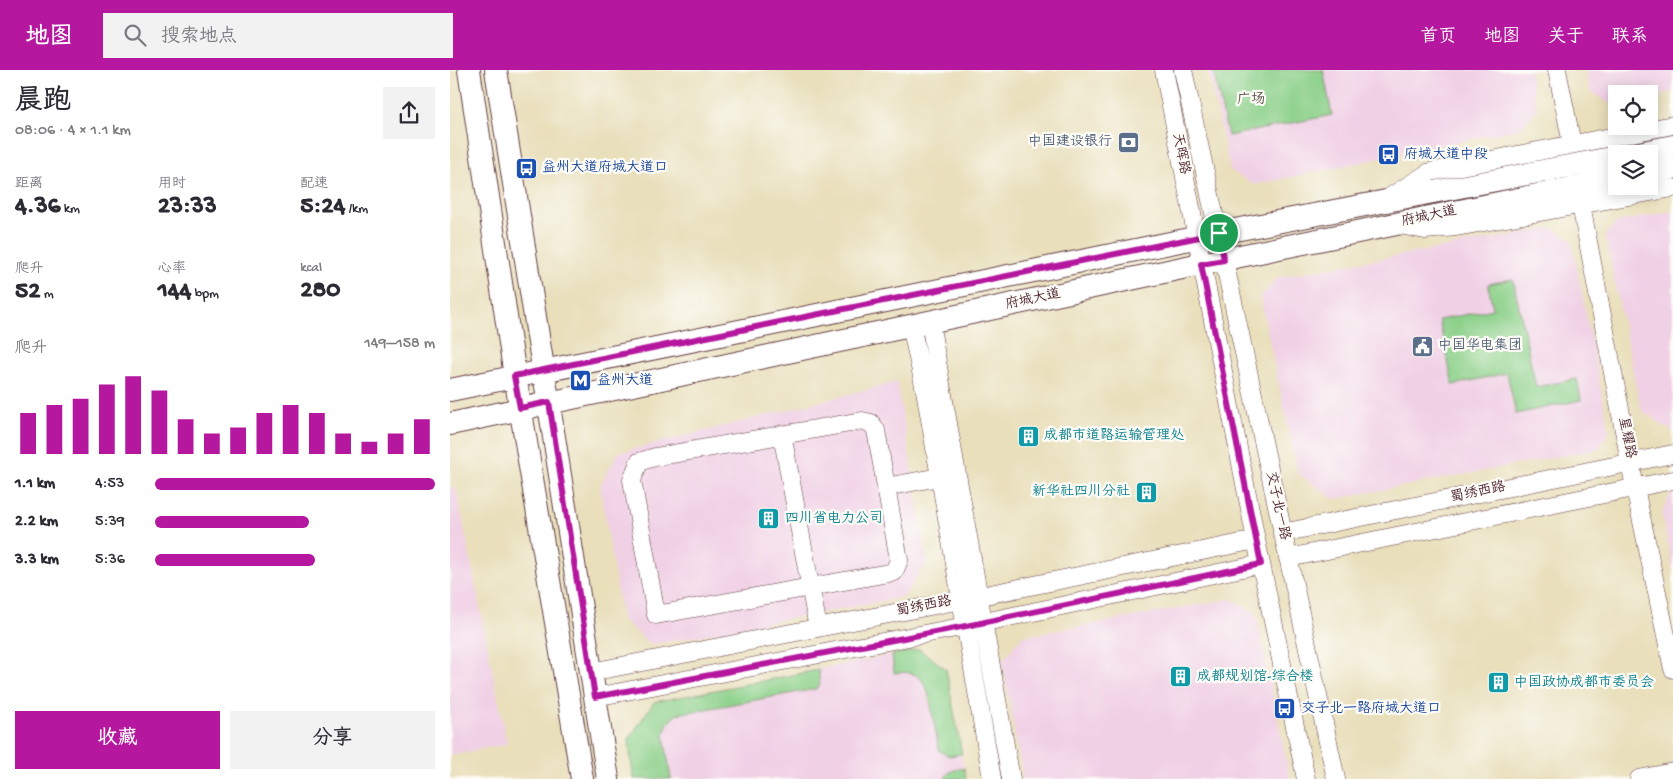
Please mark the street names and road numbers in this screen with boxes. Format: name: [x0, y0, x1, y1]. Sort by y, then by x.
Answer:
street label: 天晖路: [1168, 132, 1193, 176]
street label: 府城大道: [1400, 203, 1458, 231]
street label: 府城大道: [1004, 286, 1062, 314]
street label: 星耀路: [1614, 416, 1639, 460]
street label: 交子北一路: [1261, 470, 1294, 542]
street label: 蜀绣西路: [1449, 478, 1507, 507]
street label: 蜀绣西路: [895, 592, 953, 621]

